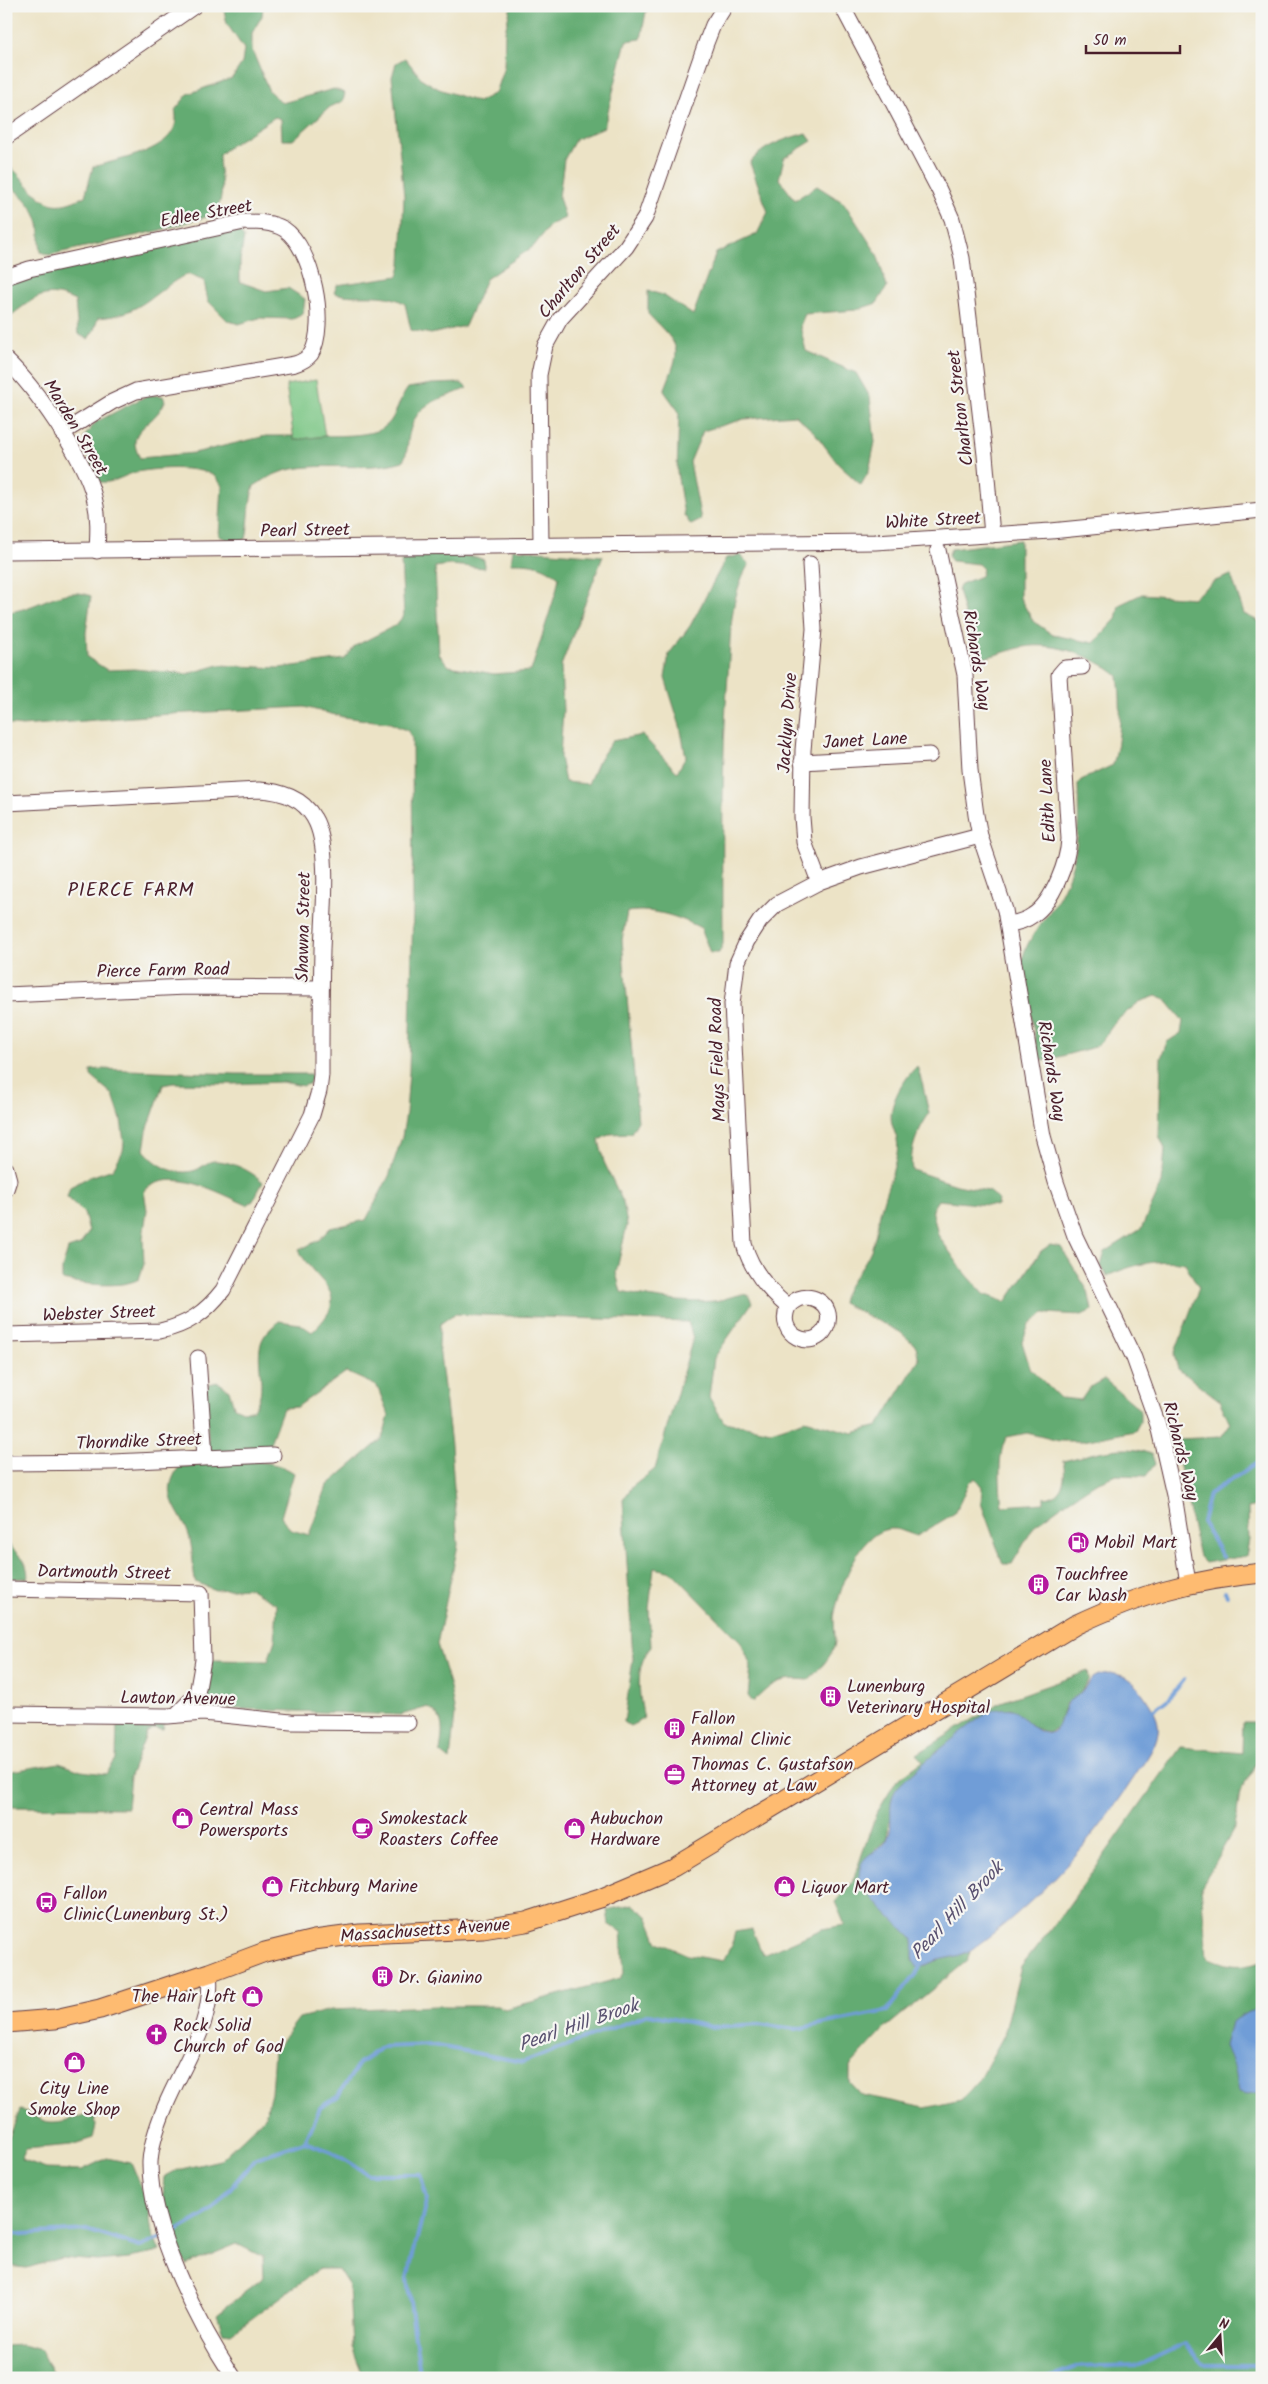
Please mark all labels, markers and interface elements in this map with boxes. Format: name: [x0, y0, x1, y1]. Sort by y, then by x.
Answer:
scale bar: [1086, 22, 1179, 54]
text: 50 m: [1093, 29, 1127, 53]
street label: Edlee Street: [158, 192, 256, 237]
street label: Charlton Street: [531, 217, 629, 326]
street label: Charlton Street: [940, 347, 983, 468]
street label: Marden Street: [34, 374, 116, 482]
street label: White Street: [884, 504, 983, 538]
street label: Pearl Street: [260, 516, 351, 547]
street label: Richards Way: [953, 608, 998, 713]
street label: Jacklyn Drive: [771, 672, 806, 774]
street label: Janet Lane: [822, 725, 908, 758]
street label: Edith Lane: [1032, 758, 1065, 843]
street label: Shawna Street: [289, 870, 320, 983]
district label: PIERCE FARM: [67, 876, 195, 906]
street label: Pierce Farm Road: [96, 956, 231, 987]
street label: Mays Field Road: [702, 996, 735, 1123]
street label: Richards Way: [1028, 1019, 1073, 1124]
street label: Webster Street: [42, 1298, 157, 1331]
street label: Richards Way: [1153, 1399, 1206, 1505]
street label: Thorndike Street: [76, 1426, 203, 1459]
place label: Mobil Mart: [1094, 1529, 1178, 1558]
fuel station icon: Mobil Mart: [1066, 1530, 1090, 1554]
street label: Dartmouth Street: [37, 1558, 172, 1589]
place label: Touchfree Car Wash: [1055, 1561, 1128, 1611]
building icon: Touchfree Car Wash: [1027, 1572, 1051, 1596]
place label: Lunenburg Veterinary Hospital: [847, 1673, 991, 1723]
street label: Lawton Avenue: [120, 1684, 236, 1715]
building icon: Lunenburg Veterinary Hospital: [819, 1684, 843, 1708]
place label: Fallon Animal Clinic: [691, 1705, 792, 1755]
building icon: Fallon Animal Clinic: [663, 1716, 687, 1740]
place label: Thomas C. Gustafson Attorney at Law: [691, 1751, 853, 1801]
office icon: Thomas C. Gustafson Attorney at Law: [663, 1762, 687, 1786]
place label: Central Mass Powersports: [199, 1796, 299, 1846]
place label: Smokestack Roasters Coffee: [379, 1805, 498, 1855]
place label: Aubuchon Hardware: [590, 1805, 663, 1855]
shop icon: Central Mass Powersports: [171, 1807, 195, 1831]
cafe icon: Smokestack Roasters Coffee: [351, 1816, 375, 1840]
shop icon: Aubuchon Hardware: [562, 1816, 586, 1840]
water label: Pearl Hill Brook: [904, 1853, 1013, 1967]
place label: Fitchburg Marine: [289, 1873, 418, 1902]
shop icon: Fitchburg Marine: [261, 1874, 285, 1898]
place label: Liquor Mart: [801, 1874, 890, 1903]
shop icon: Liquor Mart: [773, 1875, 797, 1899]
place label: Fallon Clinic(Lunenburg St.): [63, 1880, 229, 1930]
bus stop icon: Fallon Clinic(Lunenburg St.): [35, 1891, 59, 1915]
street label: Massachusetts Avenue: [339, 1911, 511, 1952]
place label: Dr. Gianino: [398, 1964, 482, 1993]
building icon: Dr. Gianino: [370, 1965, 394, 1989]
place label: The Hair Loft: [132, 1983, 237, 2012]
shop icon: The Hair Loft: [240, 1984, 264, 2008]
water label: Pearl Hill Brook: [515, 1990, 646, 2060]
place label: Rock Solid Church of God: [173, 2012, 284, 2062]
church icon: Rock Solid Church of God: [145, 2023, 169, 2047]
shop icon: City Line Smoke Shop: [62, 2051, 86, 2075]
place label: City Line Smoke Shop: [28, 2075, 120, 2125]
north arrow: [1196, 2312, 1246, 2362]
text: N: [1216, 2313, 1231, 2336]

